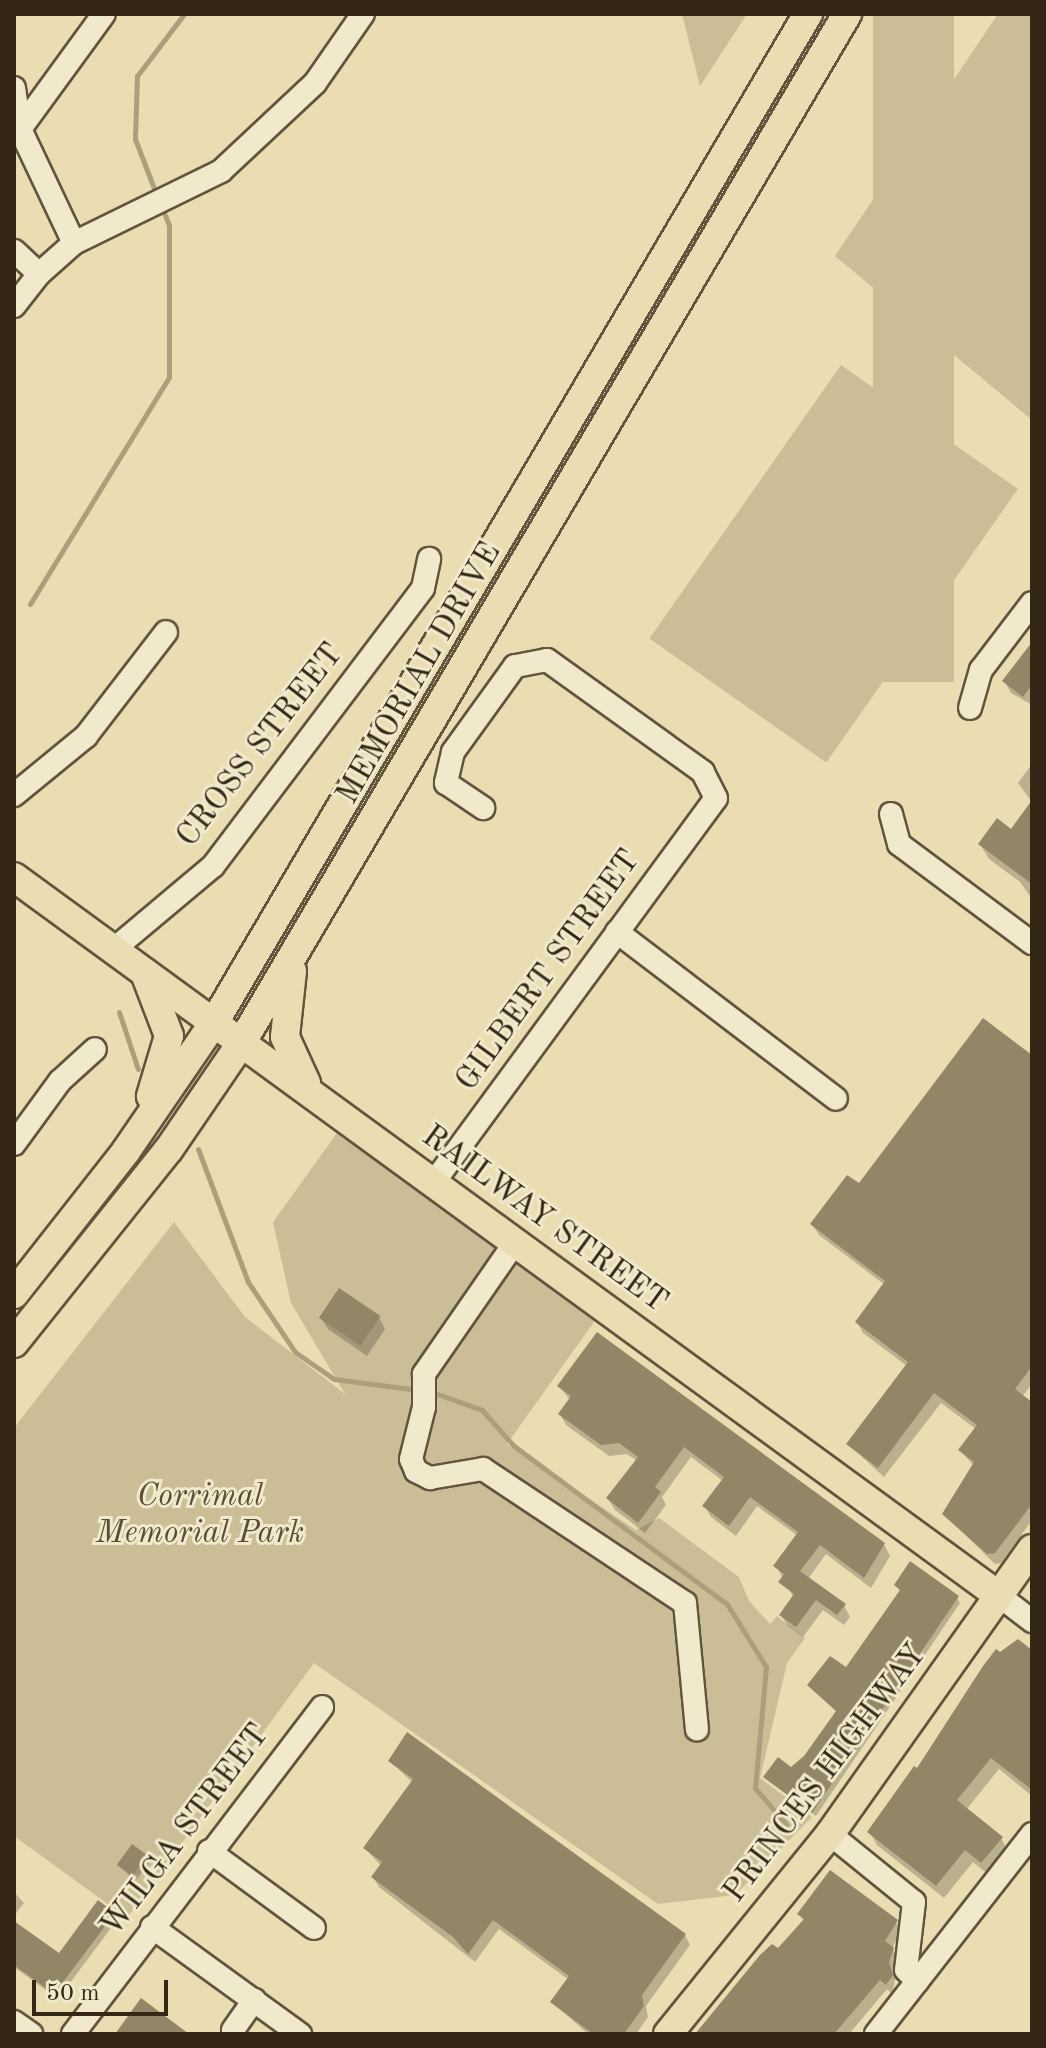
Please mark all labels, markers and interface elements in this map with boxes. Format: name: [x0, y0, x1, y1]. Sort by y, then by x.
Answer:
street label: MEMORIAL DRIVE: [329, 536, 511, 812]
street label: CROSS STREET: [170, 636, 352, 856]
street label: GILBERT STREET: [449, 843, 649, 1099]
street label: RAILWAY STREET: [414, 1118, 674, 1322]
park label: Corrimal Memorial Park: [96, 1479, 304, 1554]
street label: PRINCES HIGHWAY: [716, 1637, 936, 1911]
street label: WILGA STREET: [94, 1717, 278, 1945]
scale bar: [36, 1964, 172, 2014]
text: 50 m: [46, 1982, 100, 2006]

